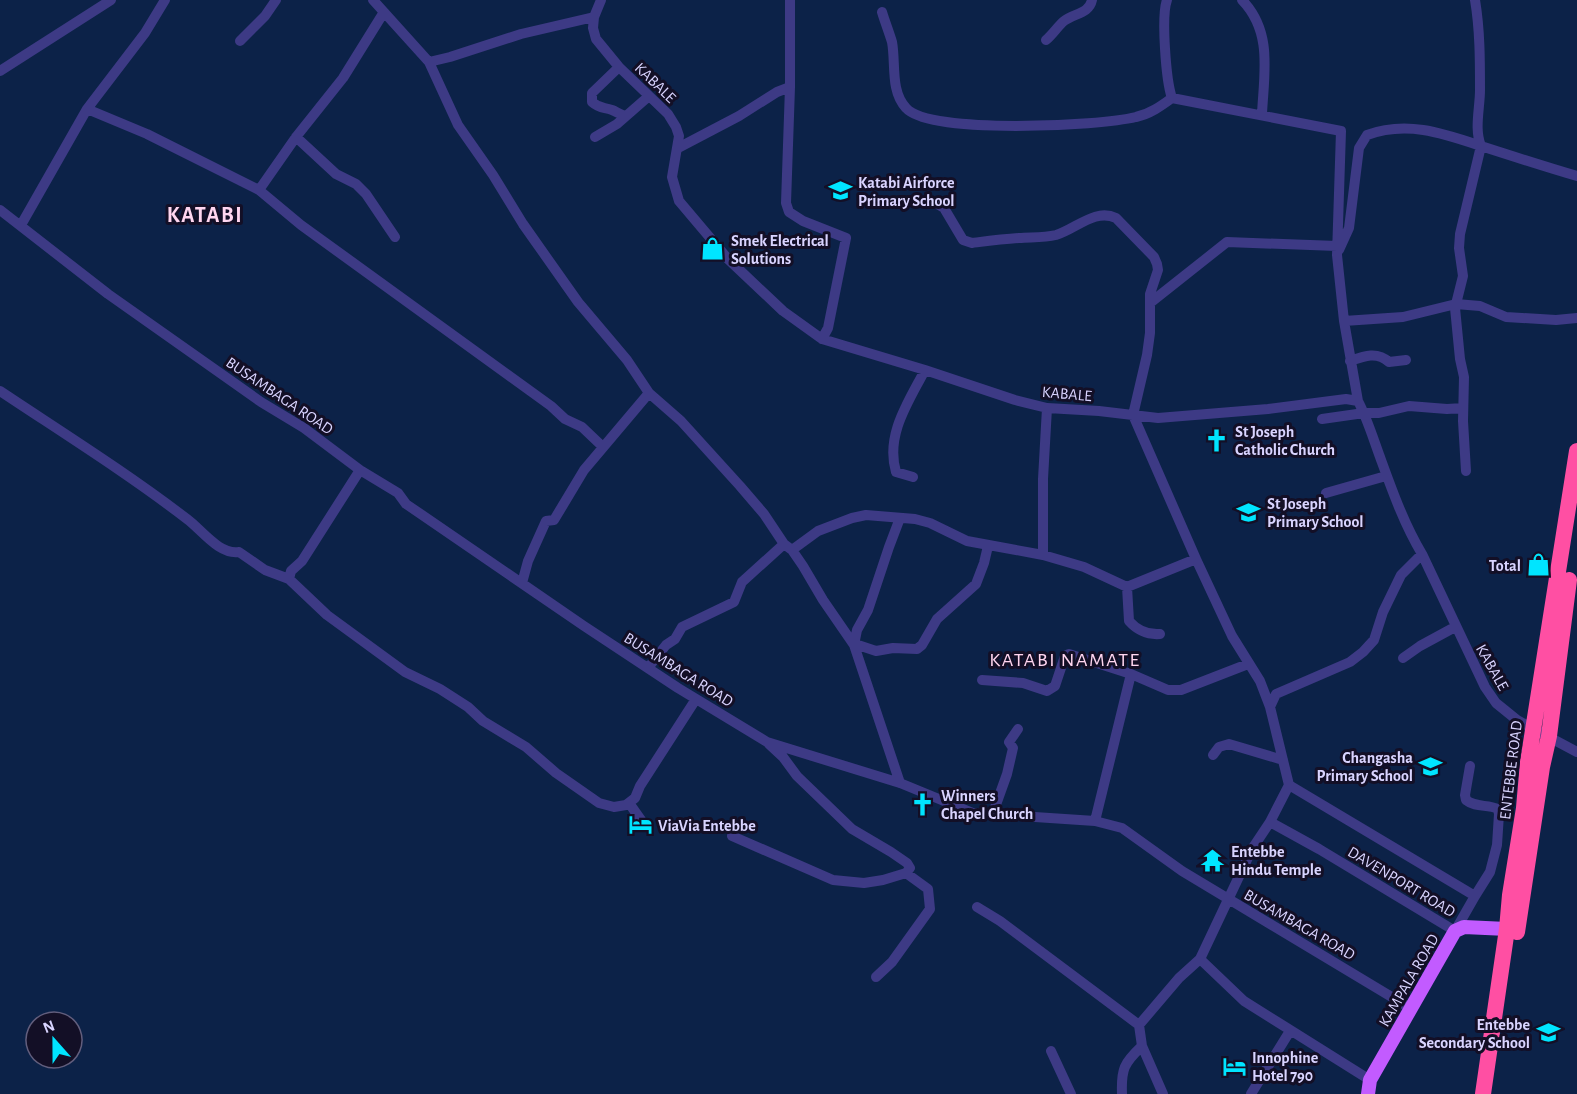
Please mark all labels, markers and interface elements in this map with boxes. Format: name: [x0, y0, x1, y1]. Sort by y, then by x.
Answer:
street label: KABALE: [632, 60, 679, 106]
place label: Katabi Airforce Primary School: [858, 175, 955, 210]
school or university icon: Katabi Airforce Primary School: [827, 178, 853, 204]
district label: KATABI: [167, 204, 243, 226]
place label: Smek Electrical Solutions: [731, 233, 829, 267]
shop icon: Smek Electrical Solutions: [700, 236, 726, 262]
street label: BUSAMBAGA ROAD: [223, 354, 336, 438]
street label: KABALE: [1041, 384, 1093, 404]
place label: St Joseph Catholic Church: [1235, 424, 1335, 458]
church icon: St Joseph Catholic Church: [1204, 427, 1230, 453]
place label: St Joseph Primary School: [1267, 496, 1364, 531]
school or university icon: St Joseph Primary School: [1236, 499, 1262, 525]
shop icon: Total: [1526, 552, 1552, 578]
place label: Total: [1489, 558, 1521, 574]
street label: BUSAMBAGA ROAD: [621, 630, 736, 710]
street label: KABALE: [1473, 642, 1511, 694]
district label: KATABI NAMATE: [989, 650, 1141, 670]
street label: ENTEBBE ROAD: [1497, 720, 1525, 821]
place label: Changasha Primary School: [1316, 750, 1413, 785]
school or university icon: Changasha Primary School: [1418, 753, 1444, 779]
place label: Winners Chapel Church: [941, 788, 1033, 822]
church icon: Winners Chapel Church: [910, 791, 936, 817]
hotel icon: ViaVia Entebbe: [627, 812, 653, 838]
place label: ViaVia Entebbe: [658, 818, 756, 834]
place label: Entebbe Hindu Temple: [1231, 844, 1322, 878]
street label: DAVENPORT ROAD: [1345, 844, 1458, 920]
temple icon: Entebbe Hindu Temple: [1200, 847, 1226, 873]
street label: BUSAMBAGA ROAD: [1241, 887, 1358, 963]
street label: KAMPALA ROAD: [1376, 931, 1442, 1030]
north arrow: [24, 1010, 84, 1070]
text: N: [41, 1017, 57, 1036]
place label: Entebbe Secondary School: [1419, 1017, 1530, 1052]
school or university icon: Entebbe Secondary School: [1535, 1020, 1561, 1046]
place label: Innophine Hotel 790: [1252, 1050, 1319, 1084]
hotel icon: Innophine Hotel 790: [1221, 1053, 1247, 1079]

